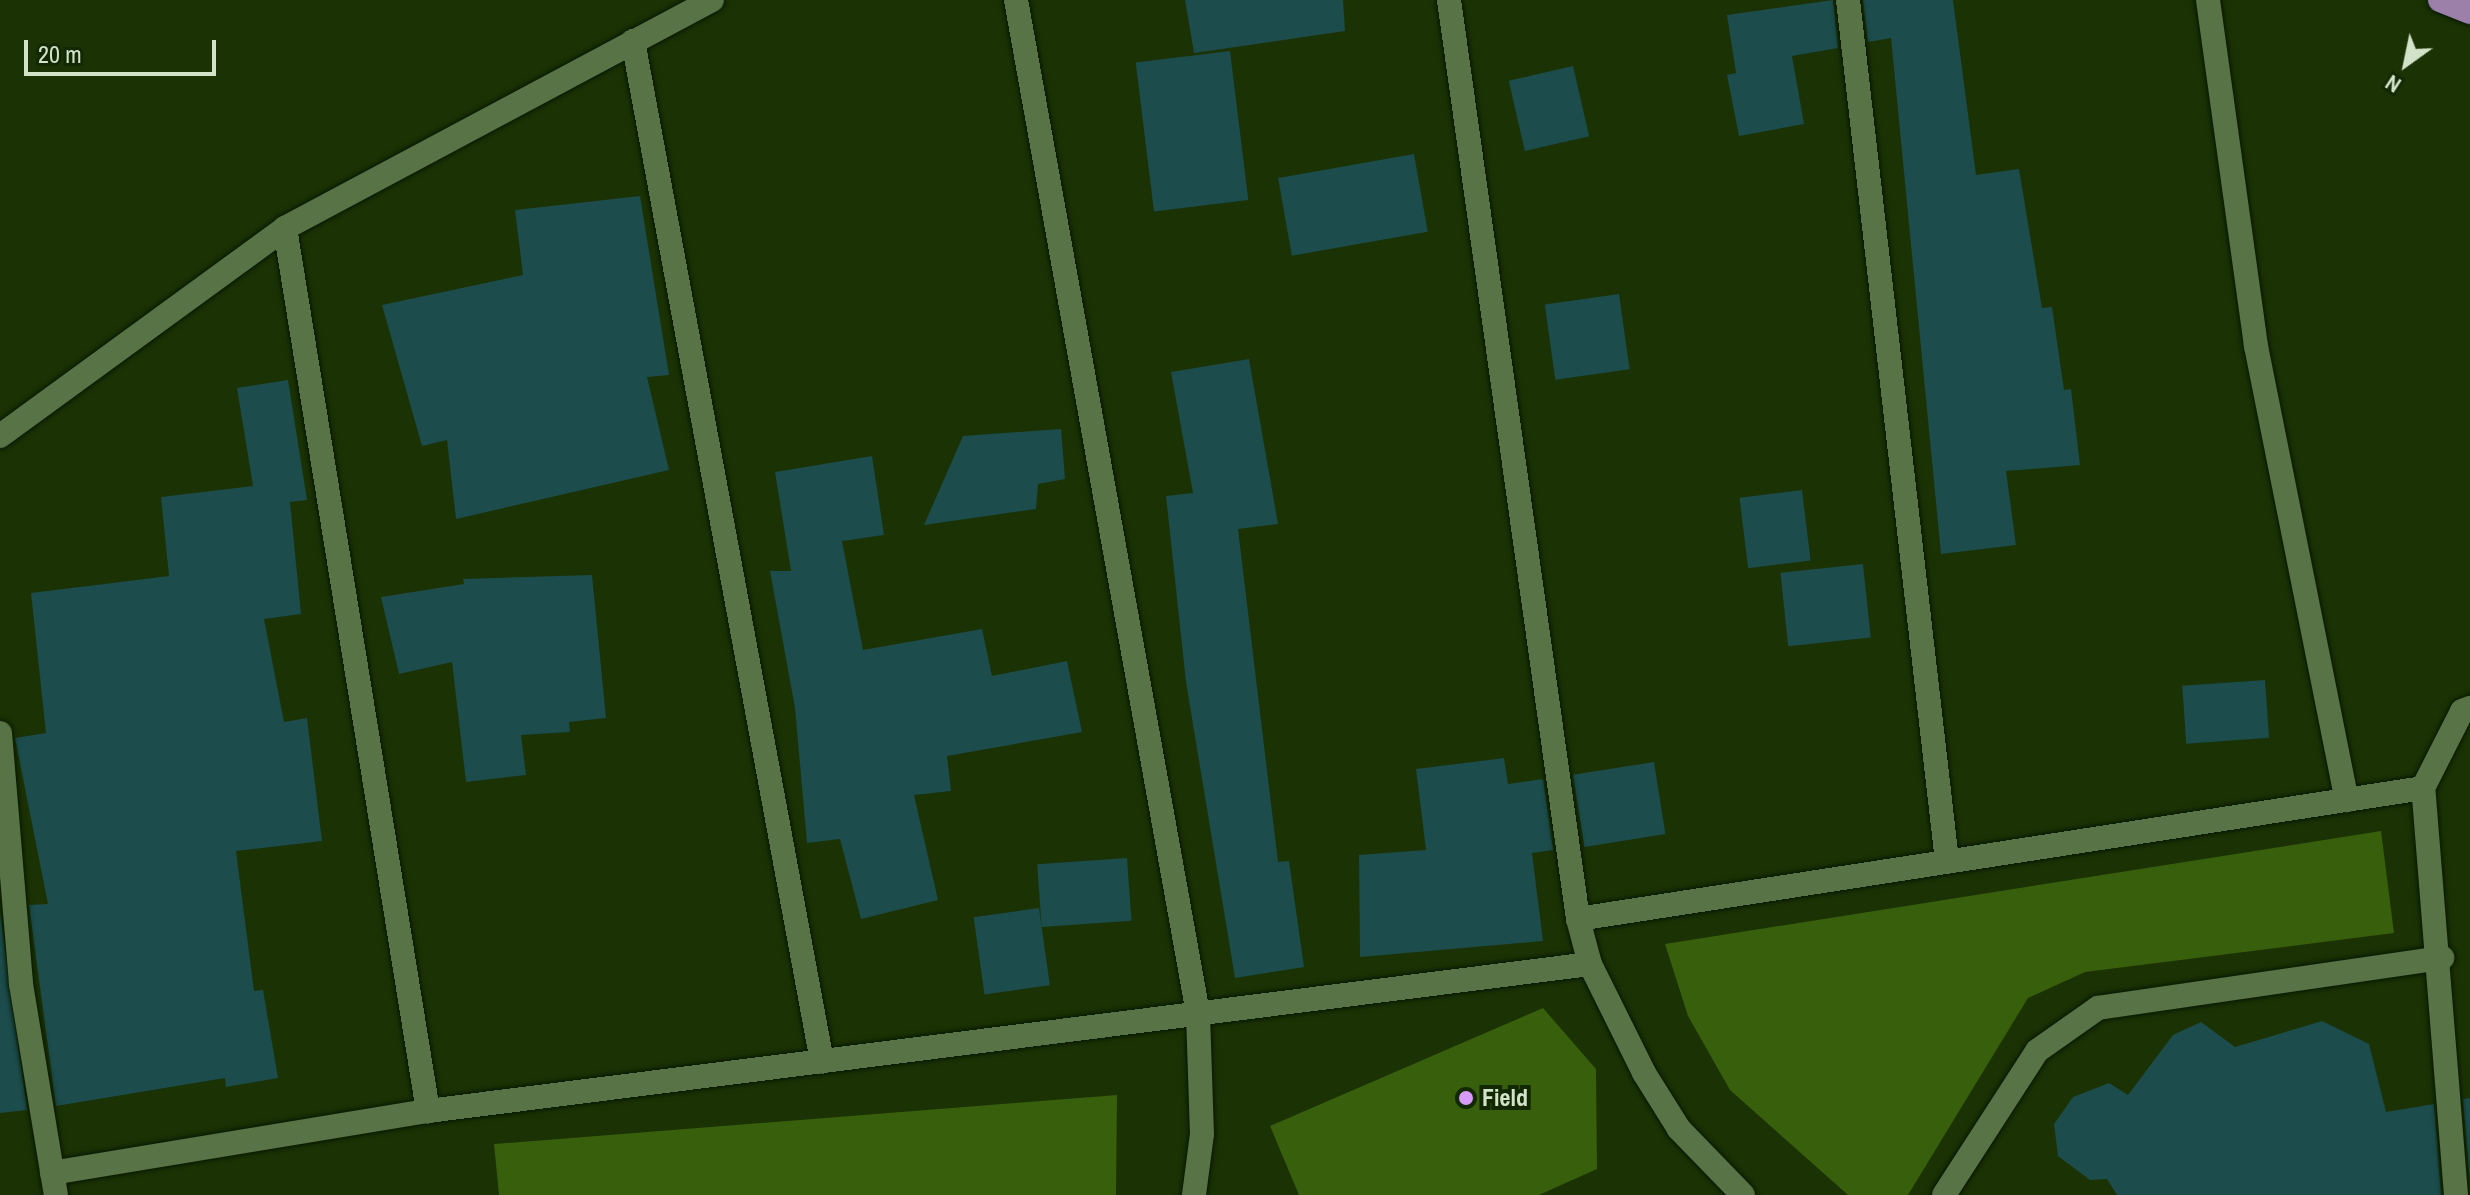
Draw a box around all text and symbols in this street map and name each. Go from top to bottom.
scale bar [28,24,220,74]
north arrow [2366,24,2446,104]
text: 20 m [38,38,82,70]
text: N [2379,68,2407,100]
place label: Field [1482,1084,1528,1112]
marker: Field [1457,1089,1475,1107]

